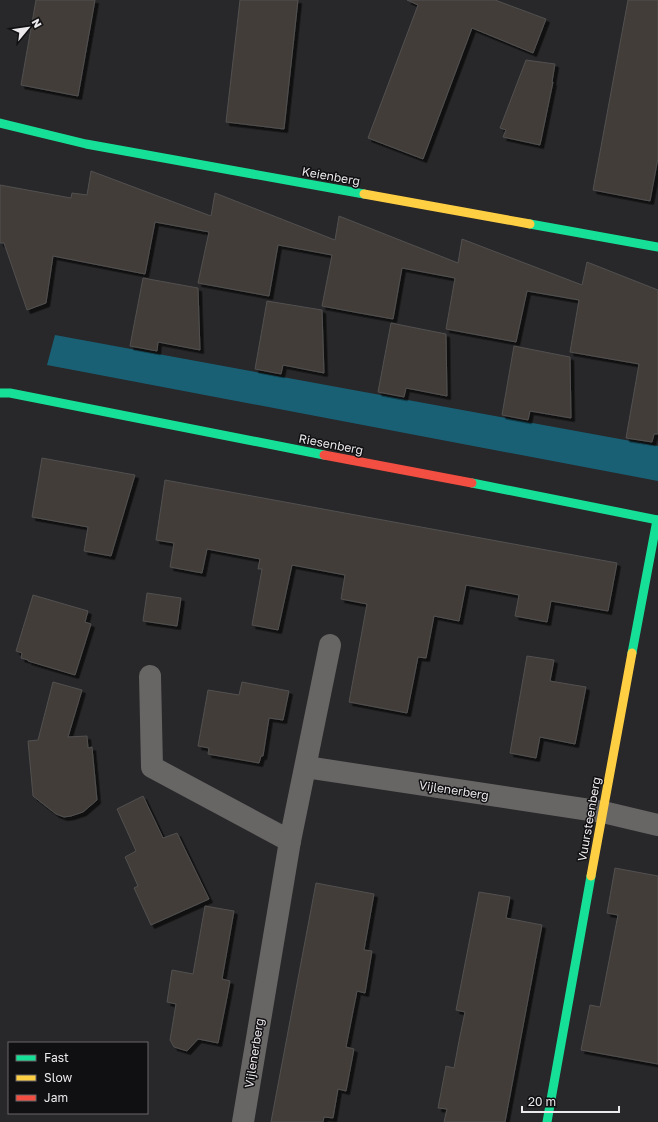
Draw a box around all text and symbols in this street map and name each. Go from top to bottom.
north arrow [8,8,48,48]
text: N [29,16,45,30]
street label: Keienberg [301,164,361,188]
street label: Riesenberg [298,430,364,458]
street label: Vuursteenberg [574,776,604,862]
street label: Vijlenerberg [418,777,490,803]
street label: Vijlenerberg [241,1017,267,1089]
legend [8,1042,148,1114]
text: Fast [44,1050,69,1065]
text: Slow [44,1070,72,1085]
scale bar [522,1088,619,1114]
text: Jam [44,1090,68,1105]
text: 20 m [528,1094,556,1109]

